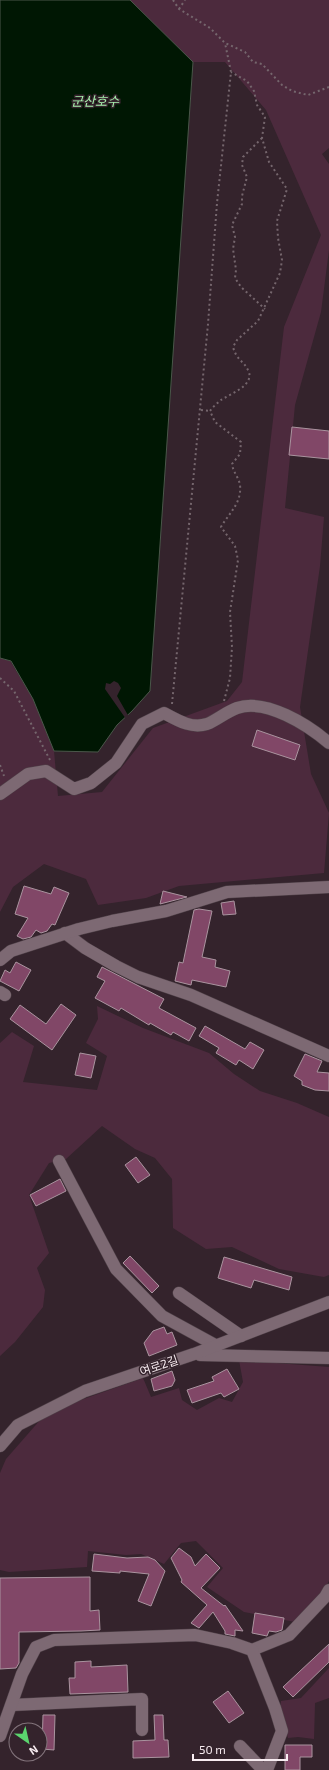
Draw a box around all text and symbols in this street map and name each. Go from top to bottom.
water label: 군산호수 [71,93,120,109]
street label: 여로2길 [138,1352,180,1378]
north arrow [8,1722,48,1762]
scale bar [193,1736,287,1762]
text: 50 m [199,1742,226,1756]
text: N [27,1743,41,1758]

